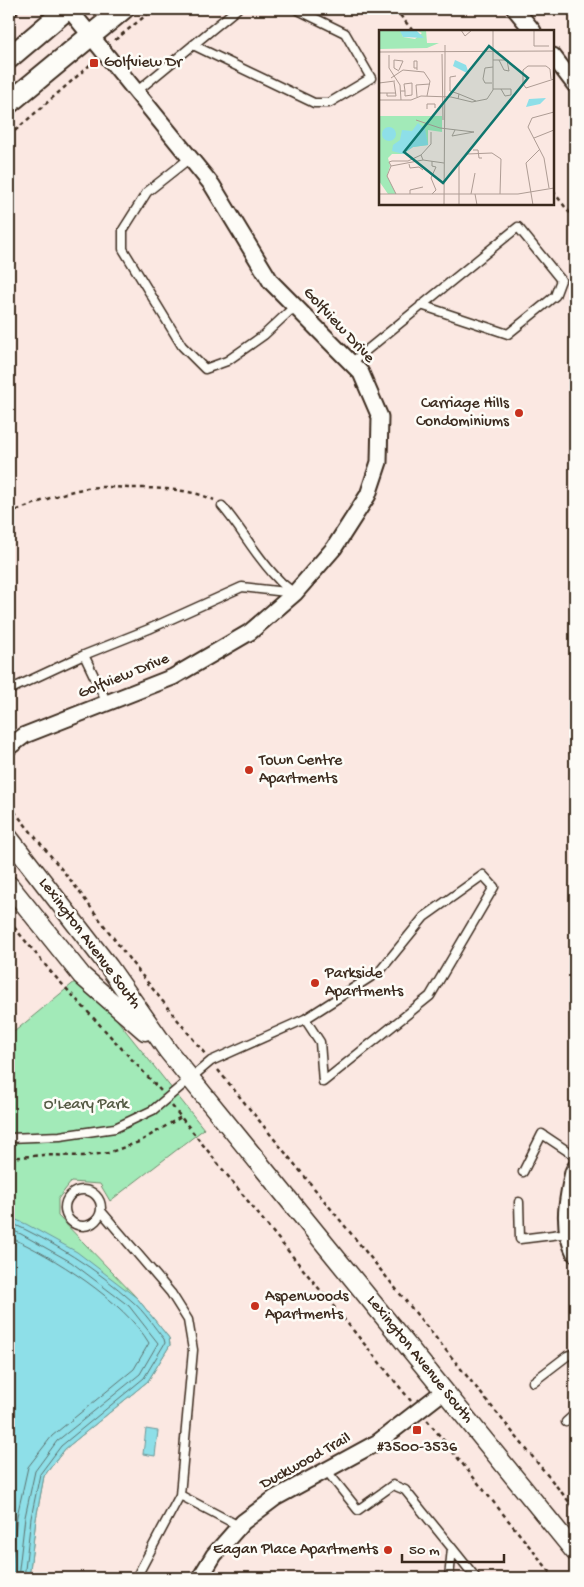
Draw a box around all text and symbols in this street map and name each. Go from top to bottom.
inset map [379,30,554,205]
place label: Golfview Dr [104,54,183,73]
marker: Golfview Dr [88,57,100,69]
street label: Golfview Drive [298,284,378,368]
place label: Carriage Hills Condominiums [416,395,510,432]
marker: Carriage Hills Condominiums [513,407,525,419]
street label: Golfview Drive [76,650,173,704]
place label: Town Centre Apartments [258,752,343,789]
marker: Town Centre Apartments [243,764,255,776]
street label: Lexington Avenue South [34,875,145,1014]
place label: Parkside Apartments [324,965,404,1002]
marker: Parkside Apartments [309,977,321,989]
park label: O'Leary Park [44,1096,130,1115]
place label: Aspenwoods Apartments [265,1288,349,1325]
street label: Lexington Avenue South [362,1292,477,1428]
marker: Aspenwoods Apartments [249,1300,261,1312]
marker: #3500-3536 [411,1424,423,1436]
street label: Duckwood Trail [257,1429,355,1495]
place label: #3500-3536 [377,1439,458,1458]
scale bar [402,1532,504,1564]
place label: Eagan Place Apartments [213,1541,379,1560]
text: 50 m [409,1542,440,1560]
marker: Eagan Place Apartments [382,1544,394,1556]

